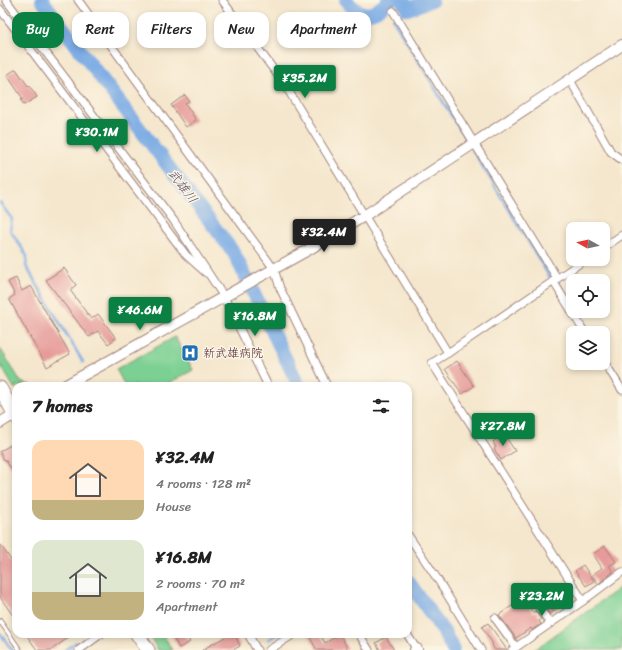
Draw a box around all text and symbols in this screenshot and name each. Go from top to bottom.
chip: Buy [12,12,64,48]
chip: Rent [72,12,129,48]
chip: Filters [137,12,206,48]
chip: New [214,12,269,48]
chip: Apartment [277,12,371,48]
pin: ¥35.2M [272,65,338,99]
text: ¥35.2M [283,66,327,89]
pin: ¥30.1M [64,119,130,153]
text: ¥30.1M [76,120,118,143]
water label: 武雄川 [162,163,204,209]
pin: ¥32.4M [291,219,357,253]
text: ¥32.4M [302,220,346,243]
north arrow [566,222,610,266]
map controls [566,222,610,370]
button: locate [566,274,610,318]
pin: ¥46.6M [107,297,173,331]
text: ¥46.6M [118,298,162,321]
pin: ¥16.8M [222,303,288,337]
text: ¥16.8M [234,304,276,327]
button: layers [566,326,610,370]
place label: 新武雄病院 [203,342,263,364]
hospital icon: 新武雄病院 [180,343,200,363]
text: 7 homes [32,391,92,421]
icon: filters [370,395,392,417]
pin: ¥27.8M [470,413,536,447]
text: ¥27.8M [481,414,525,437]
text: ¥32.4M [156,442,214,472]
icon: home [64,456,112,504]
text: 4 rooms · 128 m² [156,472,251,495]
text: House [156,495,191,518]
text: ¥16.8M [156,542,212,572]
icon: home [64,556,112,604]
text: 2 rooms · 70 m² [156,572,245,595]
pin: ¥23.2M [509,583,575,617]
text: ¥23.2M [520,584,564,607]
text: Apartment [156,595,217,618]

